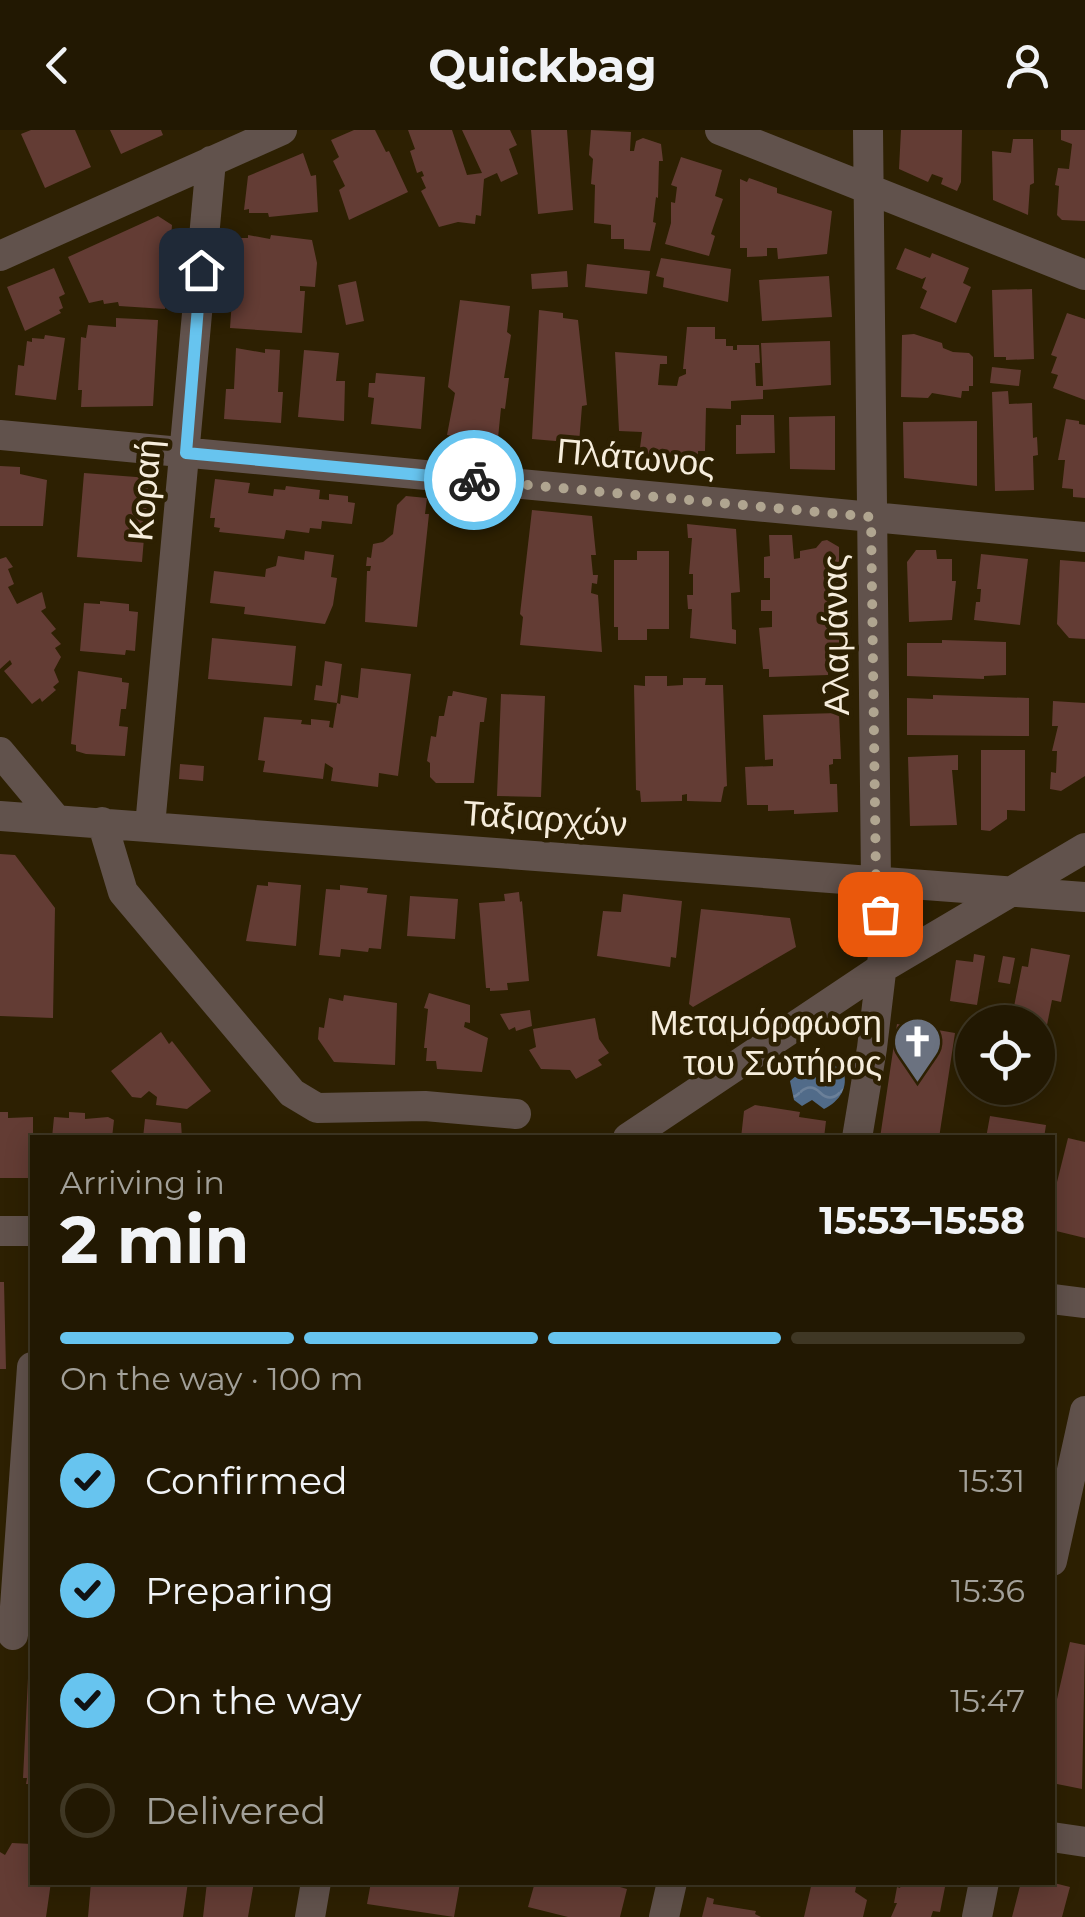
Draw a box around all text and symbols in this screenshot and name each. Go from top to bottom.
icon: back [30,38,85,93]
text: Quickbag [428,38,657,93]
icon: person [1000,38,1055,93]
pin [159,228,244,313]
icon: home [174,243,229,298]
street label: Πλάτωνος [555,429,717,485]
courier [424,430,524,530]
street label: Κοραή [118,437,170,543]
icon: bike [447,453,502,508]
street label: Αλαμάνας [812,554,858,716]
street label: Ταξιαρχών [461,791,629,845]
pin [838,872,923,957]
icon: bag [853,887,908,942]
place label: Μεταμόρφωση του Σωτήρος [649,1001,882,1084]
map controls [955,1005,1055,1105]
button: locate [955,1005,1055,1105]
church icon: Μεταμόρφωση του Σωτήρος [891,1016,943,1084]
text: Arriving in [60,1163,225,1202]
text: 15:53–15:58 [819,1197,1025,1244]
text: 2 min [60,1200,249,1279]
text: On the way · 100 m [60,1359,363,1398]
icon: check [60,1453,115,1508]
text: Confirmed [145,1457,348,1504]
text: 15:31 [959,1461,1025,1500]
icon: check [60,1563,115,1618]
text: Preparing [145,1567,334,1614]
text: 15:36 [951,1571,1025,1610]
icon: check [60,1673,115,1728]
text: On the way [145,1677,362,1724]
text: 15:47 [950,1681,1025,1720]
text: Delivered [145,1787,326,1834]

